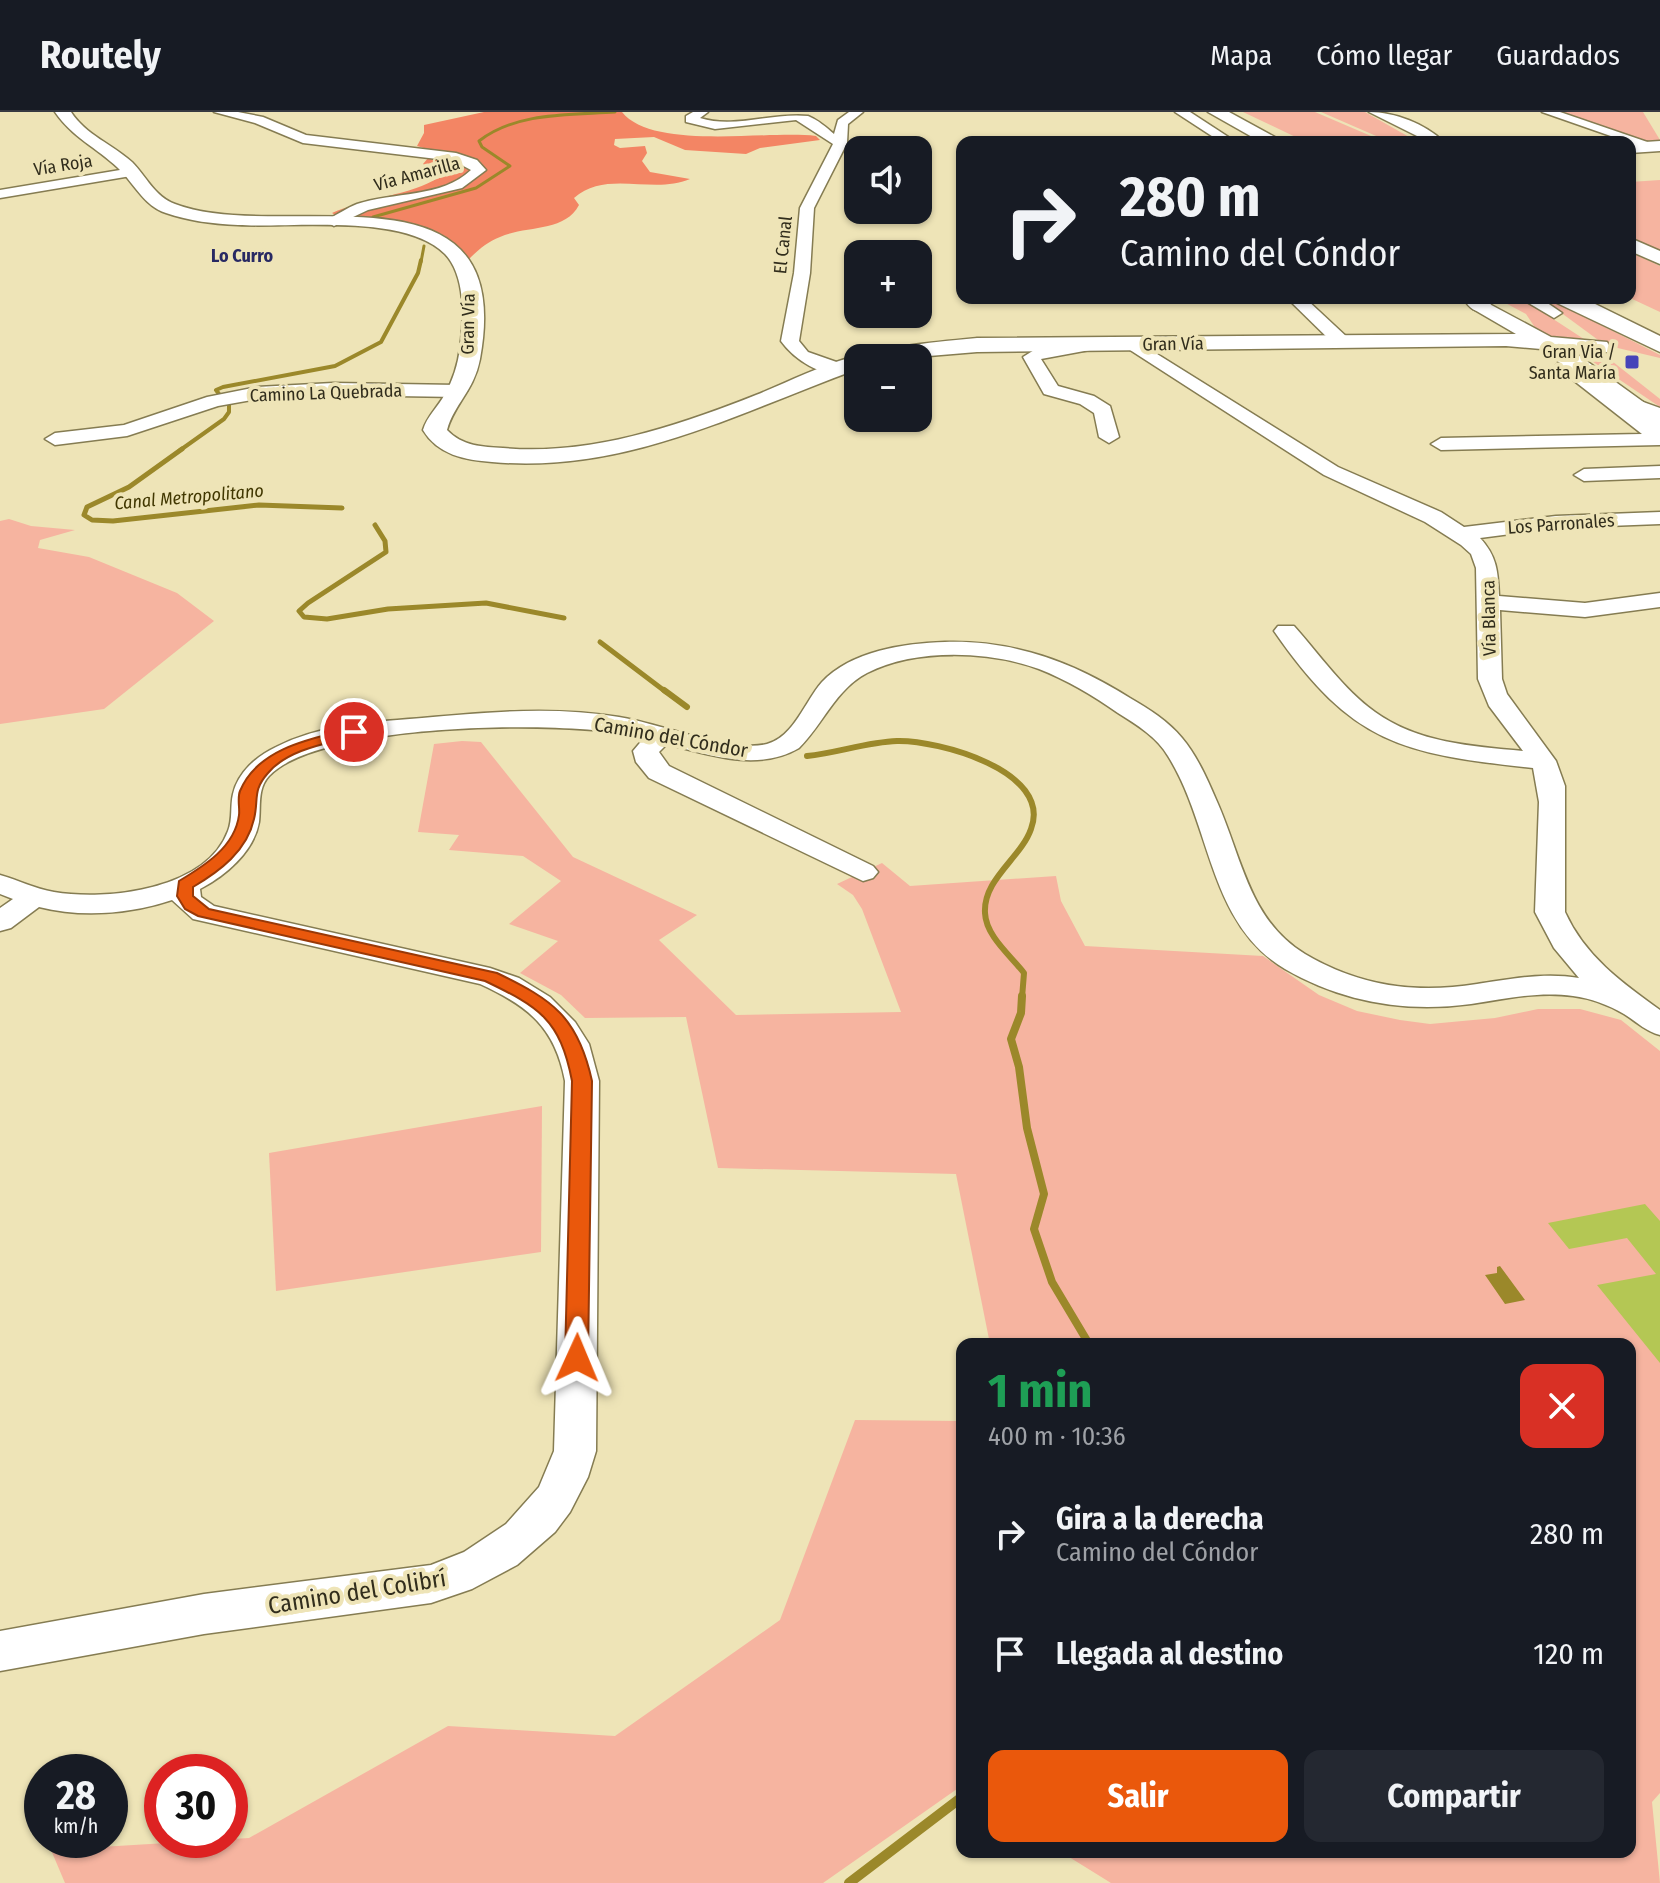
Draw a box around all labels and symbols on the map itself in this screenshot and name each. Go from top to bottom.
street label: Vía Roja [32,149,94,181]
street label: Vía Amarilla [372,152,463,196]
street label: El Canal [769,215,797,275]
district label: Lo Curro [211,245,273,267]
street label: Gran Vía [456,293,480,355]
street label: Gran Vía [1142,332,1204,356]
place label: Gran Via / Santa María [1529,341,1616,384]
marker: Gran Via / Santa María [1623,353,1641,371]
street label: Camino La Quebrada [249,379,403,407]
water label: Canal Metropolitano [113,480,265,514]
street label: Los Parronales [1507,509,1616,539]
street label: Vía Blanca [1477,580,1501,656]
pin [320,698,388,766]
street label: Camino del Cóndor [592,712,750,762]
position arrow [535,1316,619,1400]
street label: Camino del Colibrí [266,1564,448,1620]
speed limit sign: 30 [144,1754,248,1858]

